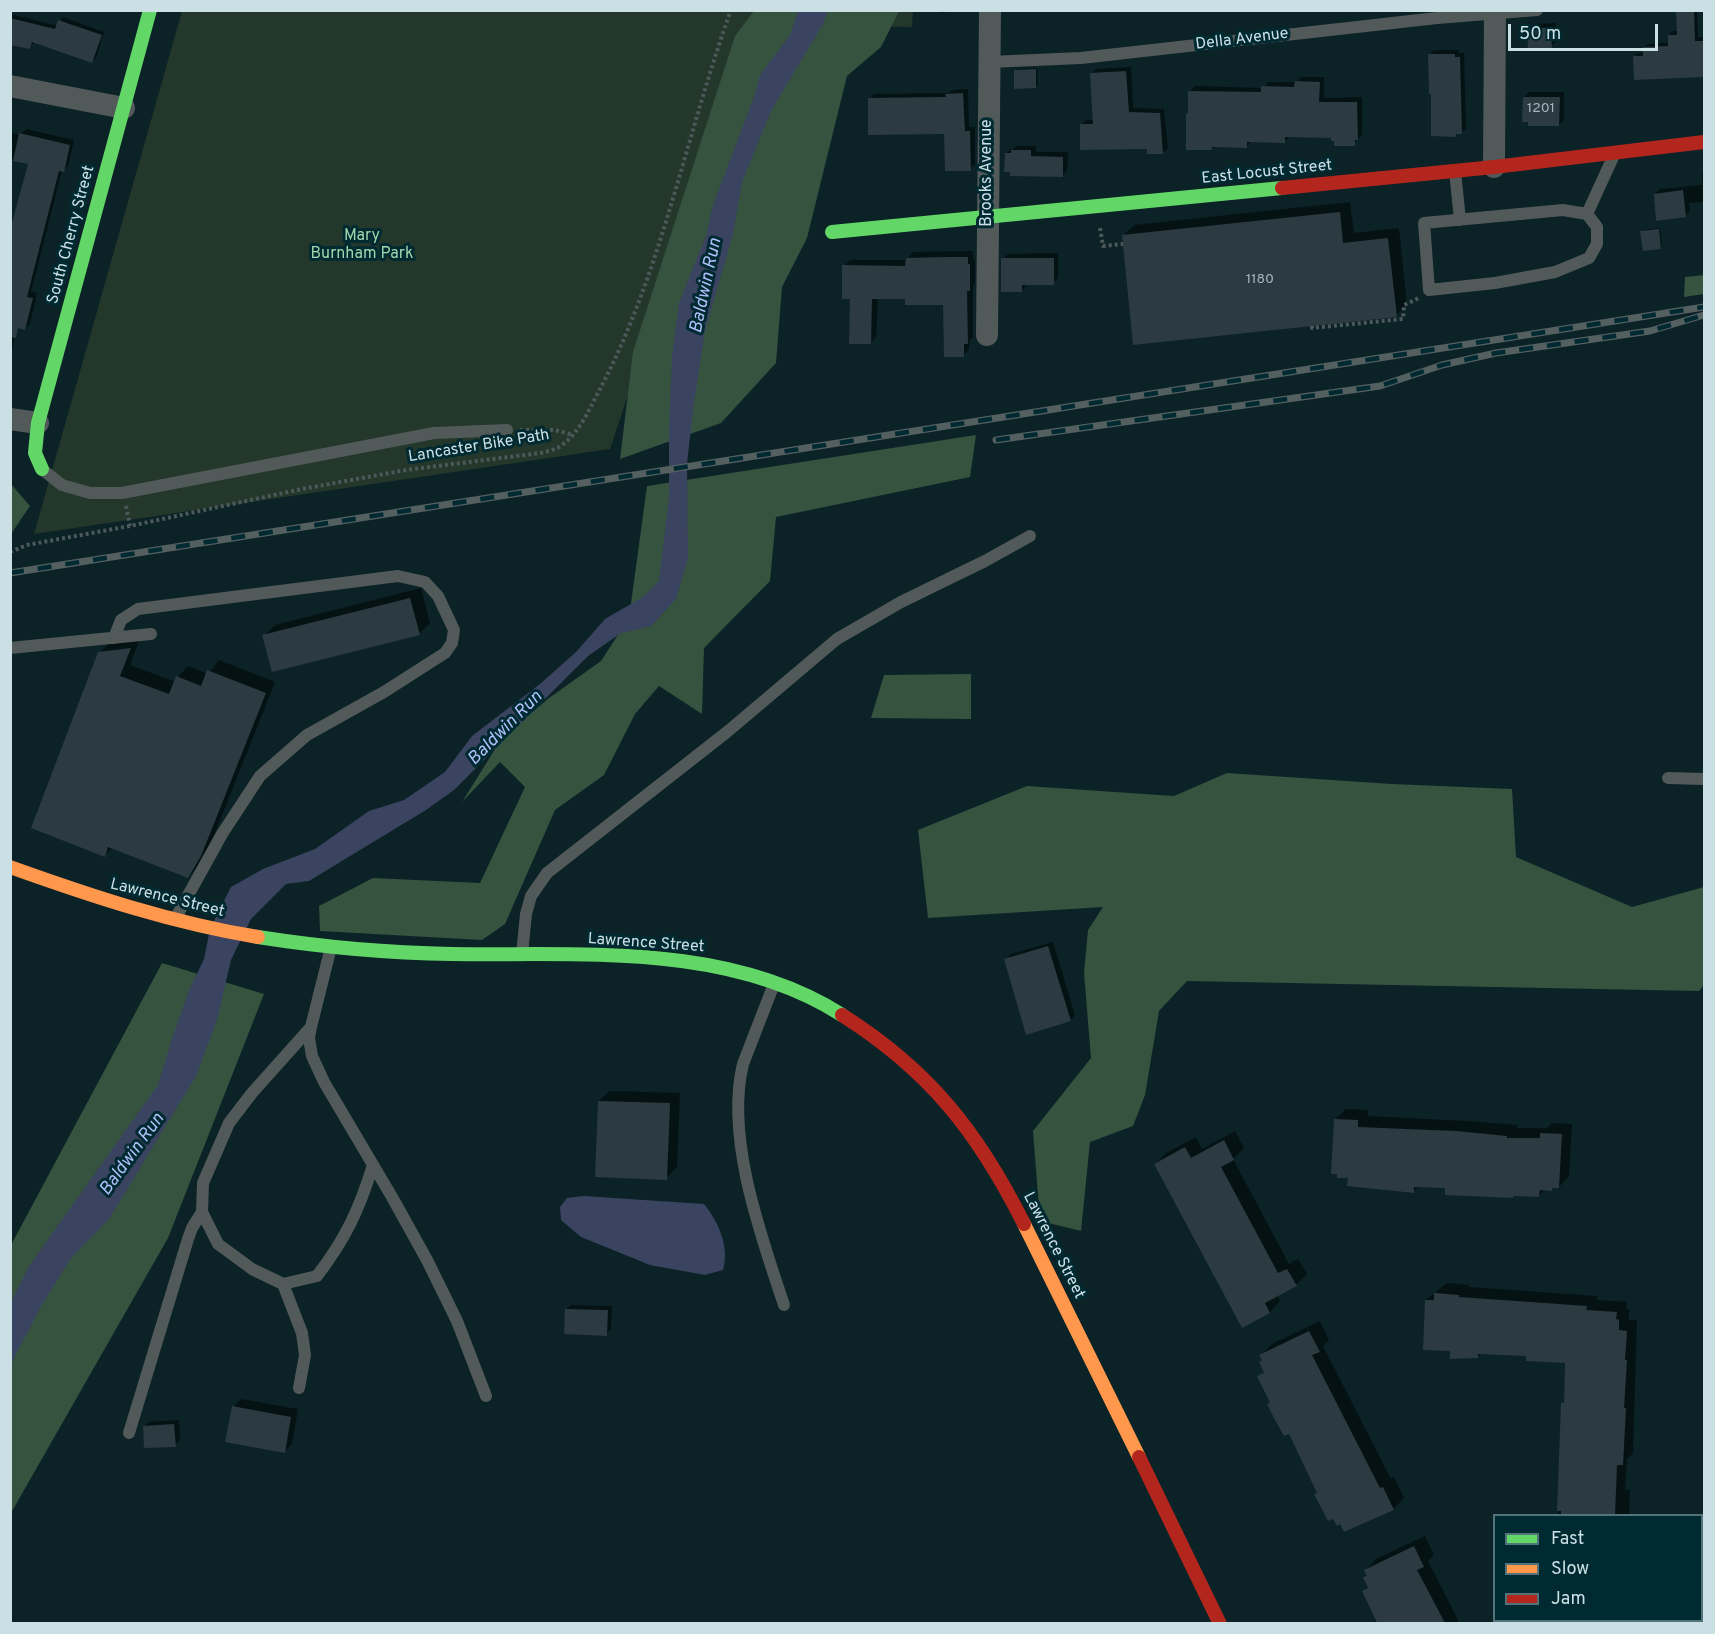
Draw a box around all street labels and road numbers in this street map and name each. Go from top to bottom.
street label: Della Avenue [1194,25,1290,55]
street label: Brooks Avenue [978,119,998,227]
street label: East Locust Street [1201,157,1333,189]
street label: South Cherry Street [44,164,100,306]
street label: Lancaster Bike Path [407,426,551,468]
street label: Lawrence Street [108,876,226,922]
street label: Lawrence Street [587,930,705,958]
street label: Lawrence Street [1018,1190,1088,1302]

